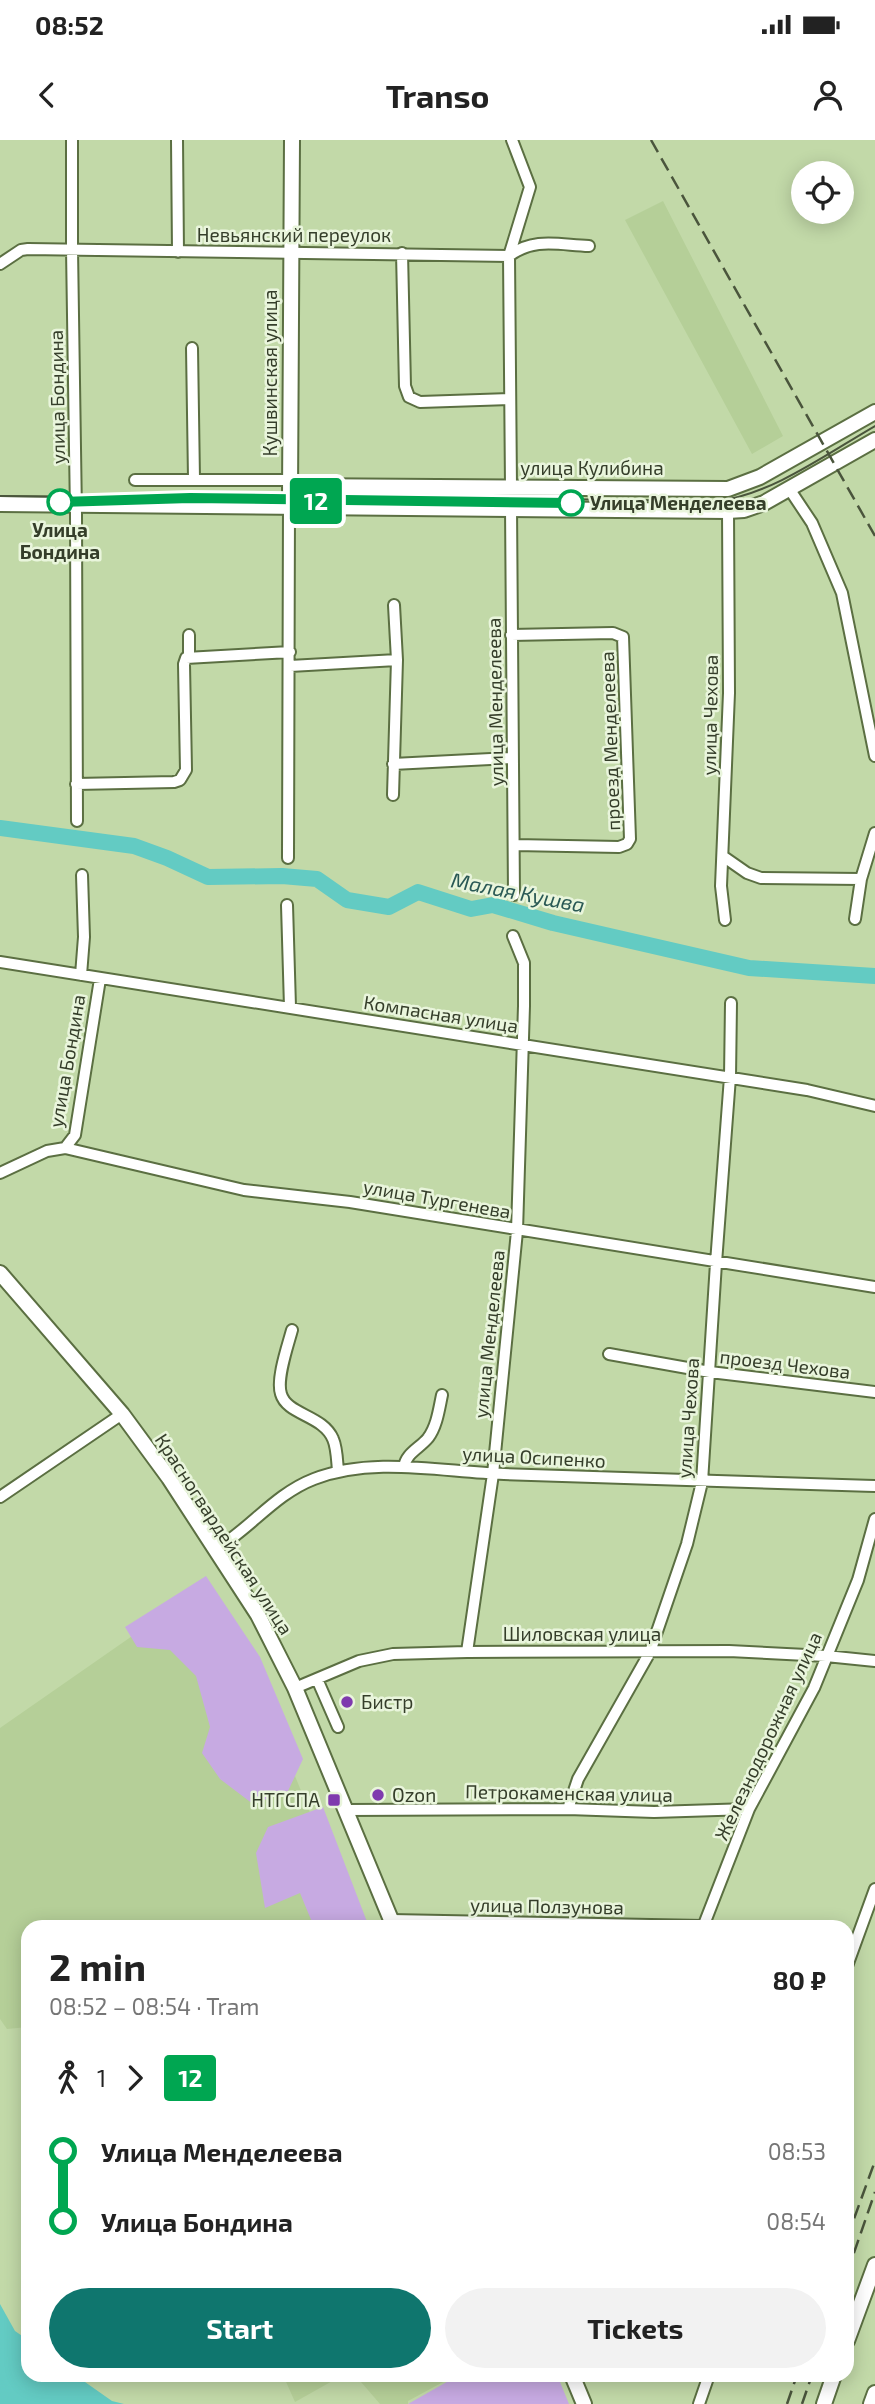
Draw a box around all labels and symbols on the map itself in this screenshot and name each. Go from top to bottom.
street label: Невьянский переулок [197,223,391,247]
street label: Кушвинская улица [258,290,282,456]
street label: улица Бондина [44,330,70,464]
street label: улица Кулибина [520,456,664,480]
line badge: 12 [284,478,348,524]
marker: Улица Бондина [47,489,73,515]
marker: Улица Менделеева [558,490,584,516]
place label: Улица Менделеева [590,491,767,514]
place label: Улица Бондина [20,518,100,563]
street label: улица Менделеева [482,617,508,787]
street label: проезд Менделеева [595,651,624,831]
street label: улица Чехова [697,654,723,776]
water label: Малая Кушва [449,866,587,917]
street label: Компасная улица [362,990,520,1038]
street label: улица Бондина [44,993,90,1129]
street label: улица Тургенева [361,1174,513,1224]
street label: улица Менделеева [468,1249,510,1419]
street label: проезд Чехова [718,1344,852,1383]
street label: улица Чехова [672,1357,704,1479]
street label: Красногвардейская улица [150,1429,298,1639]
street label: улица Осипенко [462,1441,606,1473]
street label: Шиловская улица [503,1622,661,1646]
street label: Железнодорожная улица [709,1628,827,1844]
place label: Бистр [361,1690,413,1713]
marker: Бистр [339,1694,355,1710]
street label: Петрокаменская улица [465,1779,673,1807]
place label: Ozon [392,1783,436,1806]
marker: Ozon [370,1787,386,1803]
place label: НТГСПА [251,1788,320,1811]
marker: НТГСПА [326,1792,342,1808]
street label: улица Ползунова [470,1893,624,1919]

